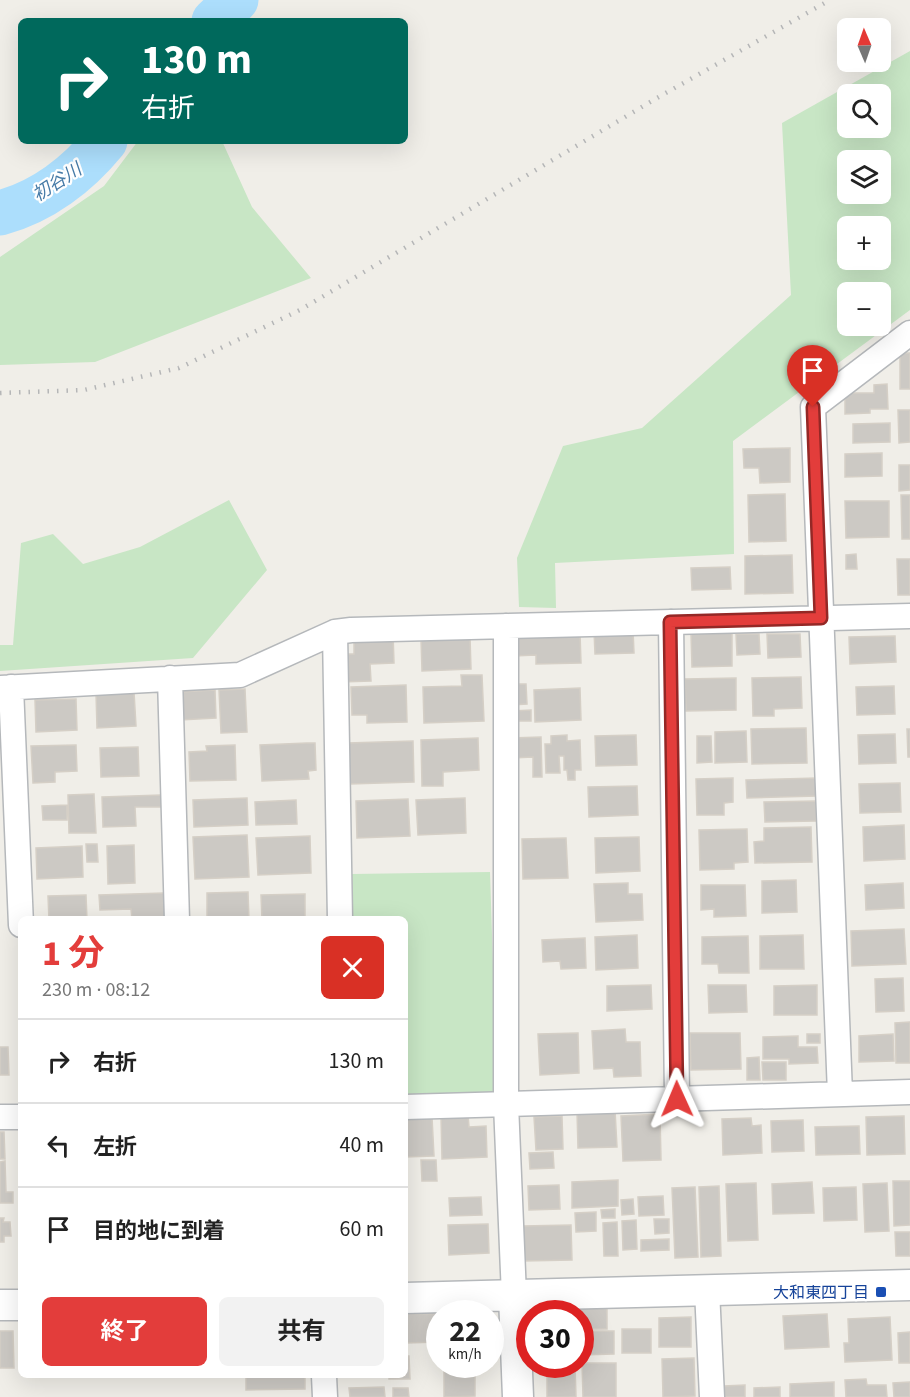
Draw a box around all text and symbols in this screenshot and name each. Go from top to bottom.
north arrow [837,18,891,72]
map controls [837,18,891,336]
text: 130 m [141,30,252,90]
icon: right [42,42,120,120]
button: search [837,84,891,138]
text: 右折 [141,89,195,128]
button: layers [837,150,891,204]
water label: 初谷川 [28,156,88,208]
button: + [837,216,891,270]
button: − [837,282,891,336]
pin [787,345,838,407]
icon: arrive [796,354,829,387]
text: 1 分 [42,928,104,979]
button: close [321,936,384,999]
text: 230 m · 08:12 [42,976,150,1004]
icon: right [42,1045,75,1078]
text: 130 m [329,1045,384,1077]
text: 右折 [93,1047,137,1079]
position arrow [645,1067,709,1131]
icon: left [42,1129,75,1162]
text: 40 m [339,1129,384,1161]
text: 左折 [93,1131,137,1163]
icon: arrive [42,1213,75,1246]
text: 60 m [339,1213,384,1245]
text: 目的地に到着 [93,1215,225,1247]
place label: 大和東四丁目 [773,1282,869,1304]
marker: 大和東四丁目 [874,1285,888,1299]
button: 終了 [42,1297,207,1366]
button: 共有 [219,1297,384,1366]
speed limit sign: 30 [516,1300,594,1378]
text: 22 [449,1310,481,1353]
text: km/h [448,1344,482,1365]

